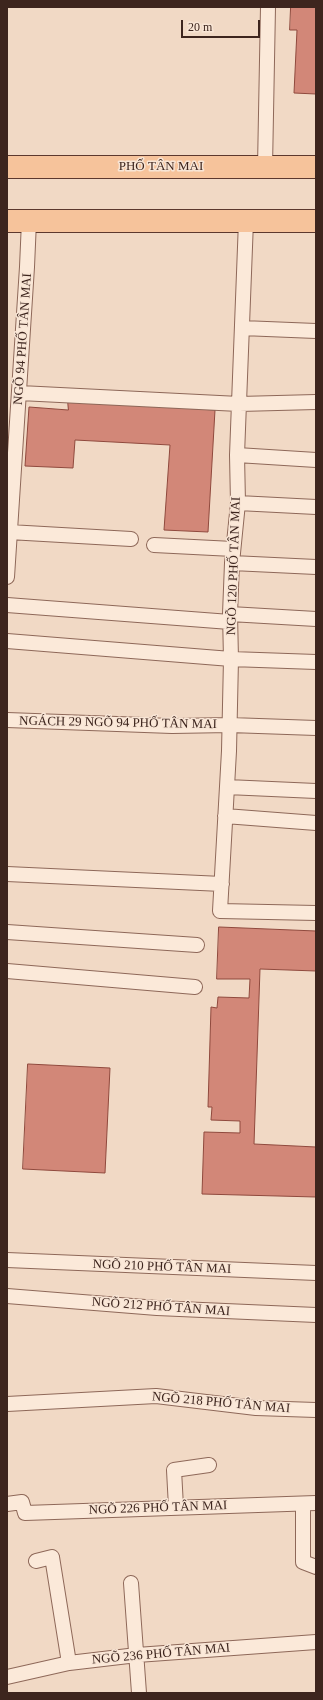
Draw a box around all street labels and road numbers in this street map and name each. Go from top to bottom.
street label: PHỐ TÂN MAI [119,159,203,175]
street label: NGÕ 94 PHỐ TÂN MAI [11,273,35,405]
street label: NGÕ 120 PHỐ TÂN MAI [224,496,244,636]
street label: NGÁCH 29 NGÕ 94 PHỐ TÂN MAI [19,713,217,733]
street label: NGÕ 210 PHỐ TÂN MAI [92,1257,232,1277]
street label: NGÕ 212 PHỐ TÂN MAI [91,1294,231,1320]
street label: NGÕ 218 PHỐ TÂN MAI [151,1389,291,1417]
street label: NGÕ 226 PHỐ TÂN MAI [88,1498,228,1518]
street label: NGÕ 236 PHỐ TÂN MAI [91,1640,231,1668]

